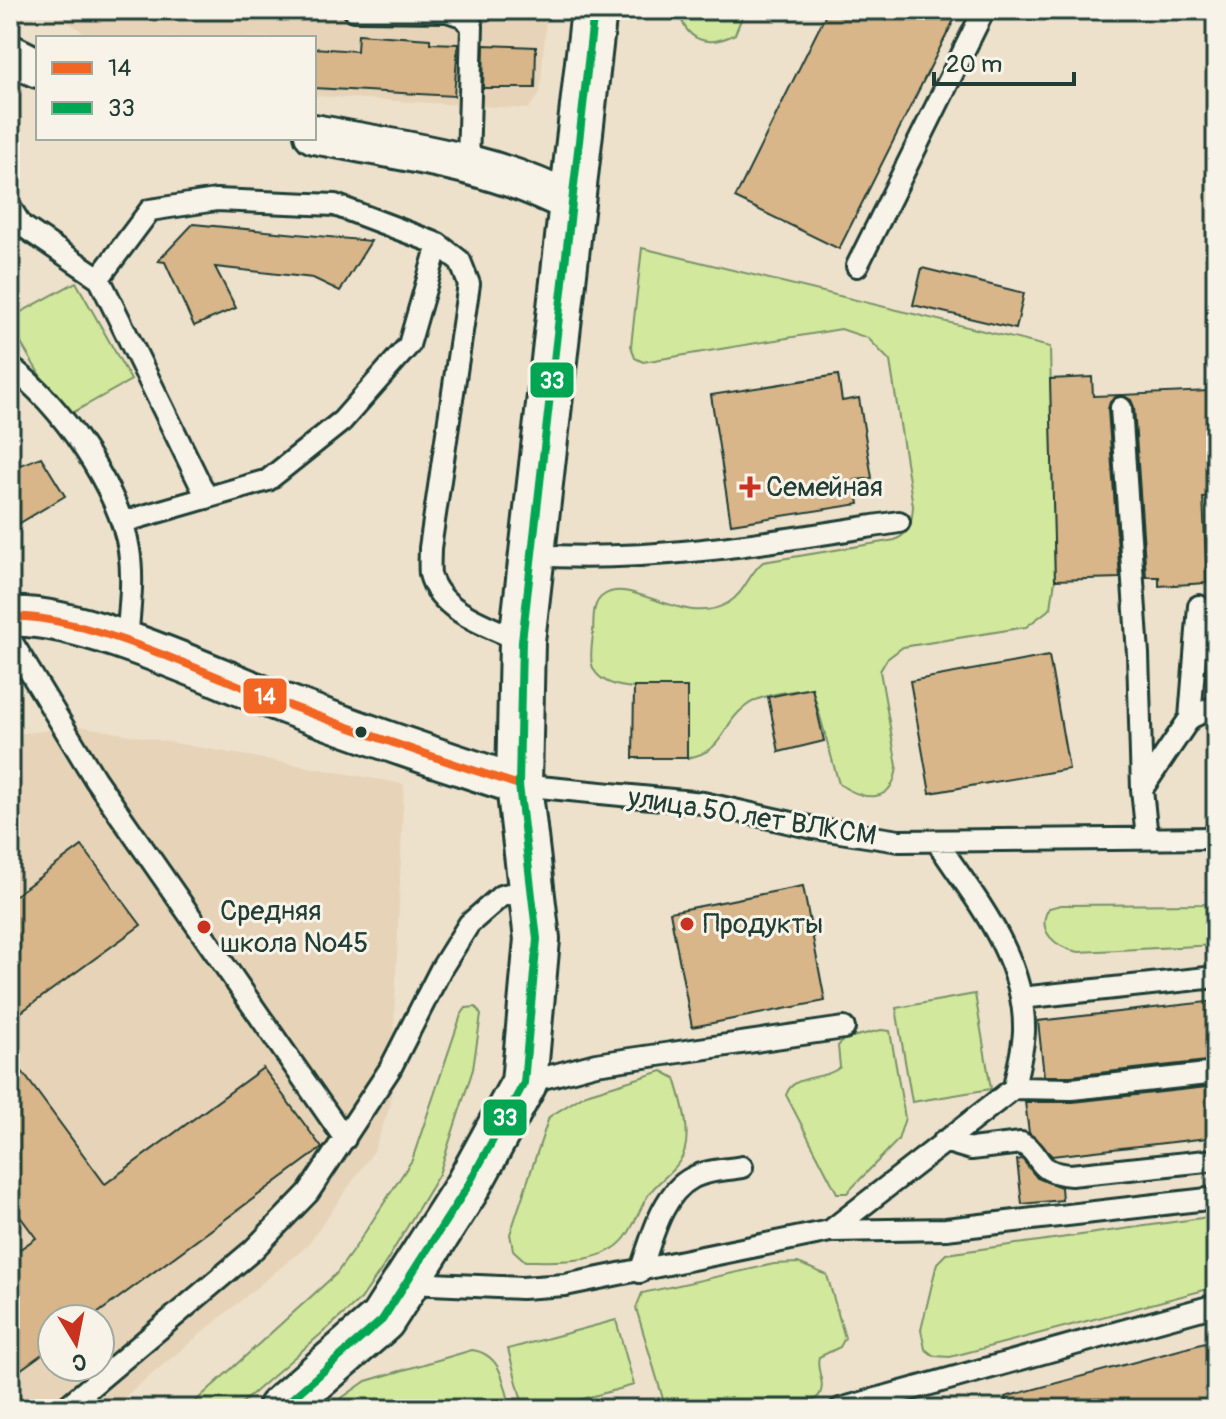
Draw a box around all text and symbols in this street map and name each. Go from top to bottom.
legend [36,36,316,140]
scale bar [934,36,1074,86]
text: 20 m [946,50,1002,79]
text: 14 [108,54,131,83]
text: 33 [108,94,135,123]
line badge: 33 [529,361,575,399]
text: 33 [540,367,564,395]
place label: Семейная [766,470,883,505]
marker: Семейная [741,478,759,496]
line badge: 14 [242,677,288,715]
text: 14 [254,683,276,711]
unlabelled marker [353,724,369,740]
street label: улица 50 лет ВЛКСМ [624,780,879,854]
place label: Средняя школа №45 [220,894,369,961]
place label: Продукты [703,907,823,942]
marker: Продукты [678,915,696,933]
marker: Средняя школа №45 [195,918,213,936]
line badge: 33 [482,1098,528,1137]
text: 33 [493,1104,517,1132]
north arrow [36,1303,116,1383]
text: С [70,1347,88,1377]

